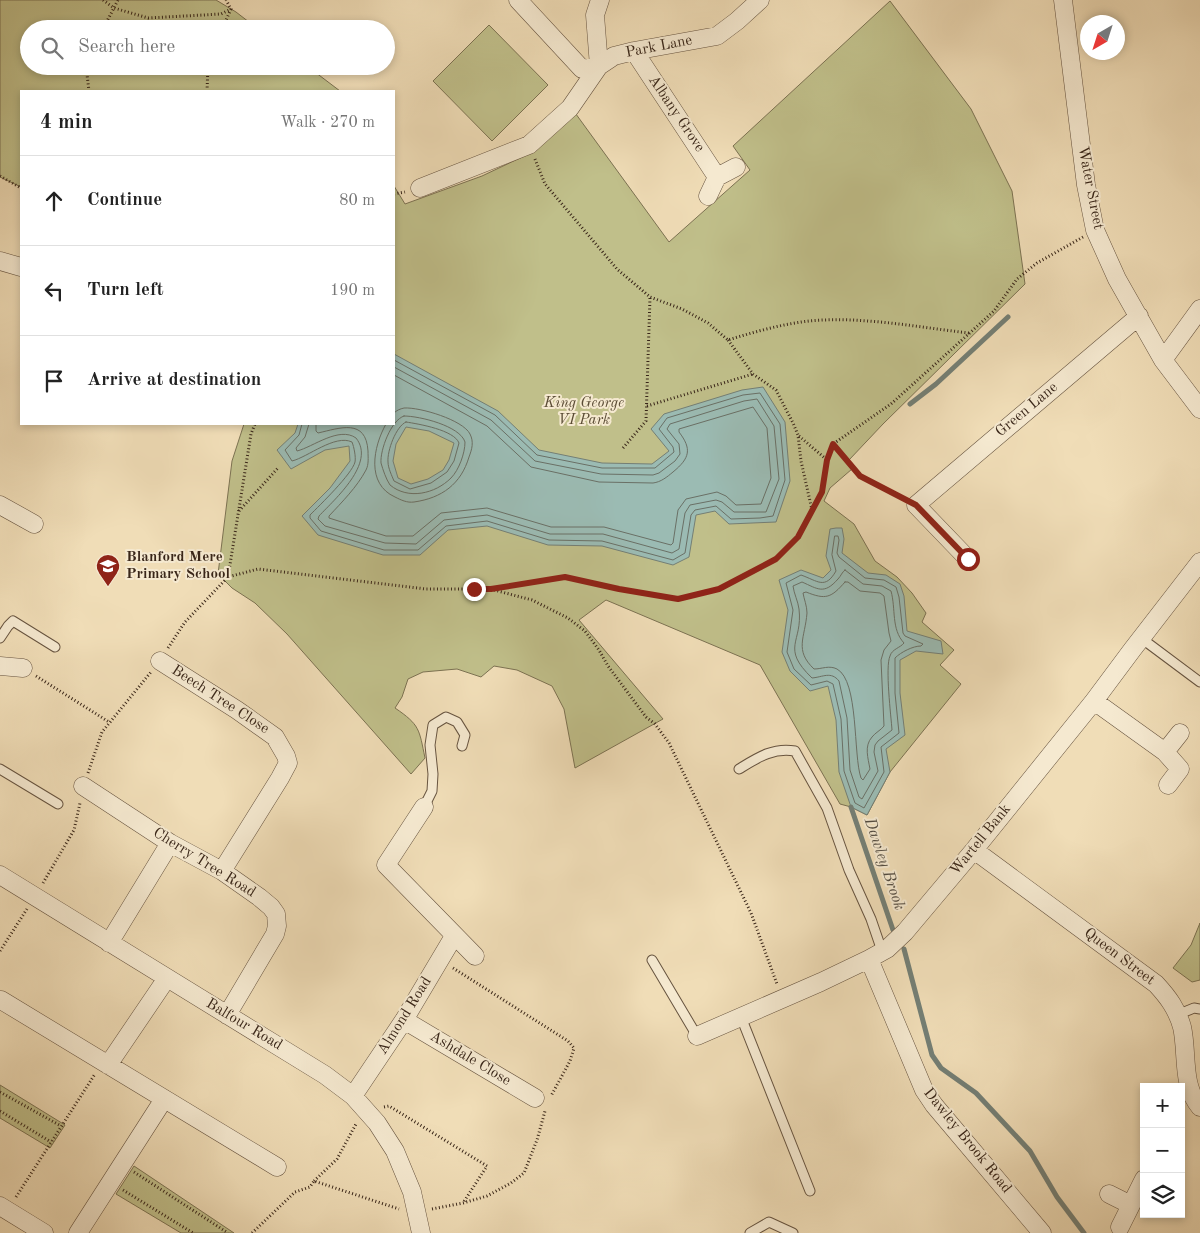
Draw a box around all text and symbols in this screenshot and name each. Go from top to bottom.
north arrow [1080,15,1125,60]
search box [20,20,395,75]
street label: Park Lane [624,33,694,61]
icon: search [38,34,66,62]
text: Search here [78,38,175,57]
street label: Albany Grove [645,73,707,155]
text: 4 min [40,112,93,133]
text: Walk · 270 m [280,115,375,131]
street label: Water Street [1075,145,1105,231]
icon: ahead [40,187,68,215]
text: Continue [87,191,162,210]
text: 80 m [339,193,375,209]
icon: left [40,277,68,305]
text: Turn left [87,281,164,300]
text: 190 m [330,283,375,299]
icon: arrive [40,367,68,395]
text: Arrive at destination [87,371,261,390]
street label: Green Lane [993,380,1061,440]
park label: King George VI Park [543,396,624,428]
route start [957,548,980,571]
place label: Blanford Mere Primary School [126,550,231,582]
school or university icon: Blanford Mere Primary School [95,553,121,587]
route end [463,578,486,601]
street label: Beech Tree Close [169,663,271,737]
street label: Wartell Bank [948,802,1014,878]
water label: Dawley Brook [860,815,907,912]
street label: Cherry Tree Road [150,825,258,901]
street label: Queen Street [1081,926,1157,988]
street label: Almond Road [375,974,435,1057]
street label: Balfour Road [203,996,285,1054]
street label: Ashdale Close [427,1029,513,1089]
map controls [1140,1083,1185,1218]
button: + [1140,1083,1185,1128]
street label: Dawley Brook Road [920,1086,1014,1196]
button: − [1140,1128,1185,1173]
button: layers [1140,1173,1185,1218]

